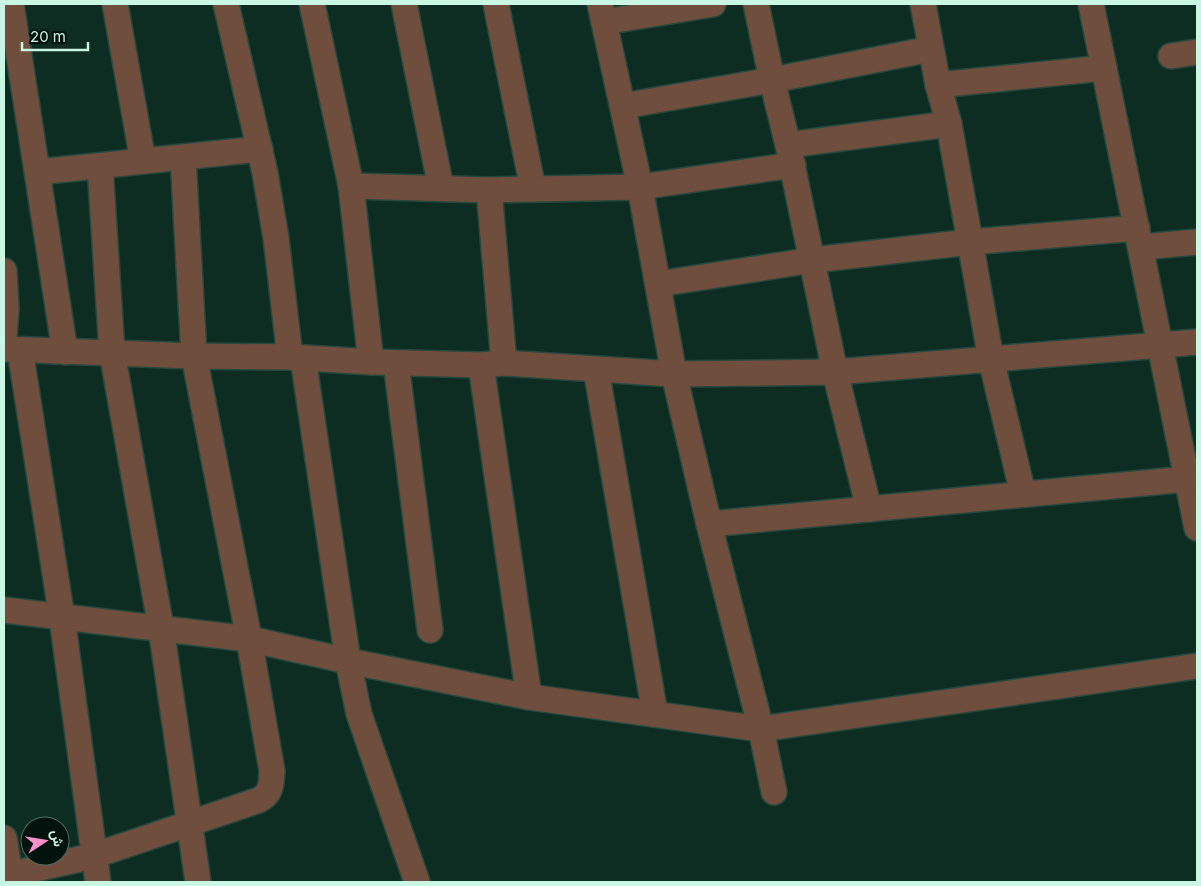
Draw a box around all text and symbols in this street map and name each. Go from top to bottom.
scale bar [22,20,89,52]
text: 20 m [30,27,66,46]
north arrow [20,816,70,866]
text: ش [47,828,68,849]

